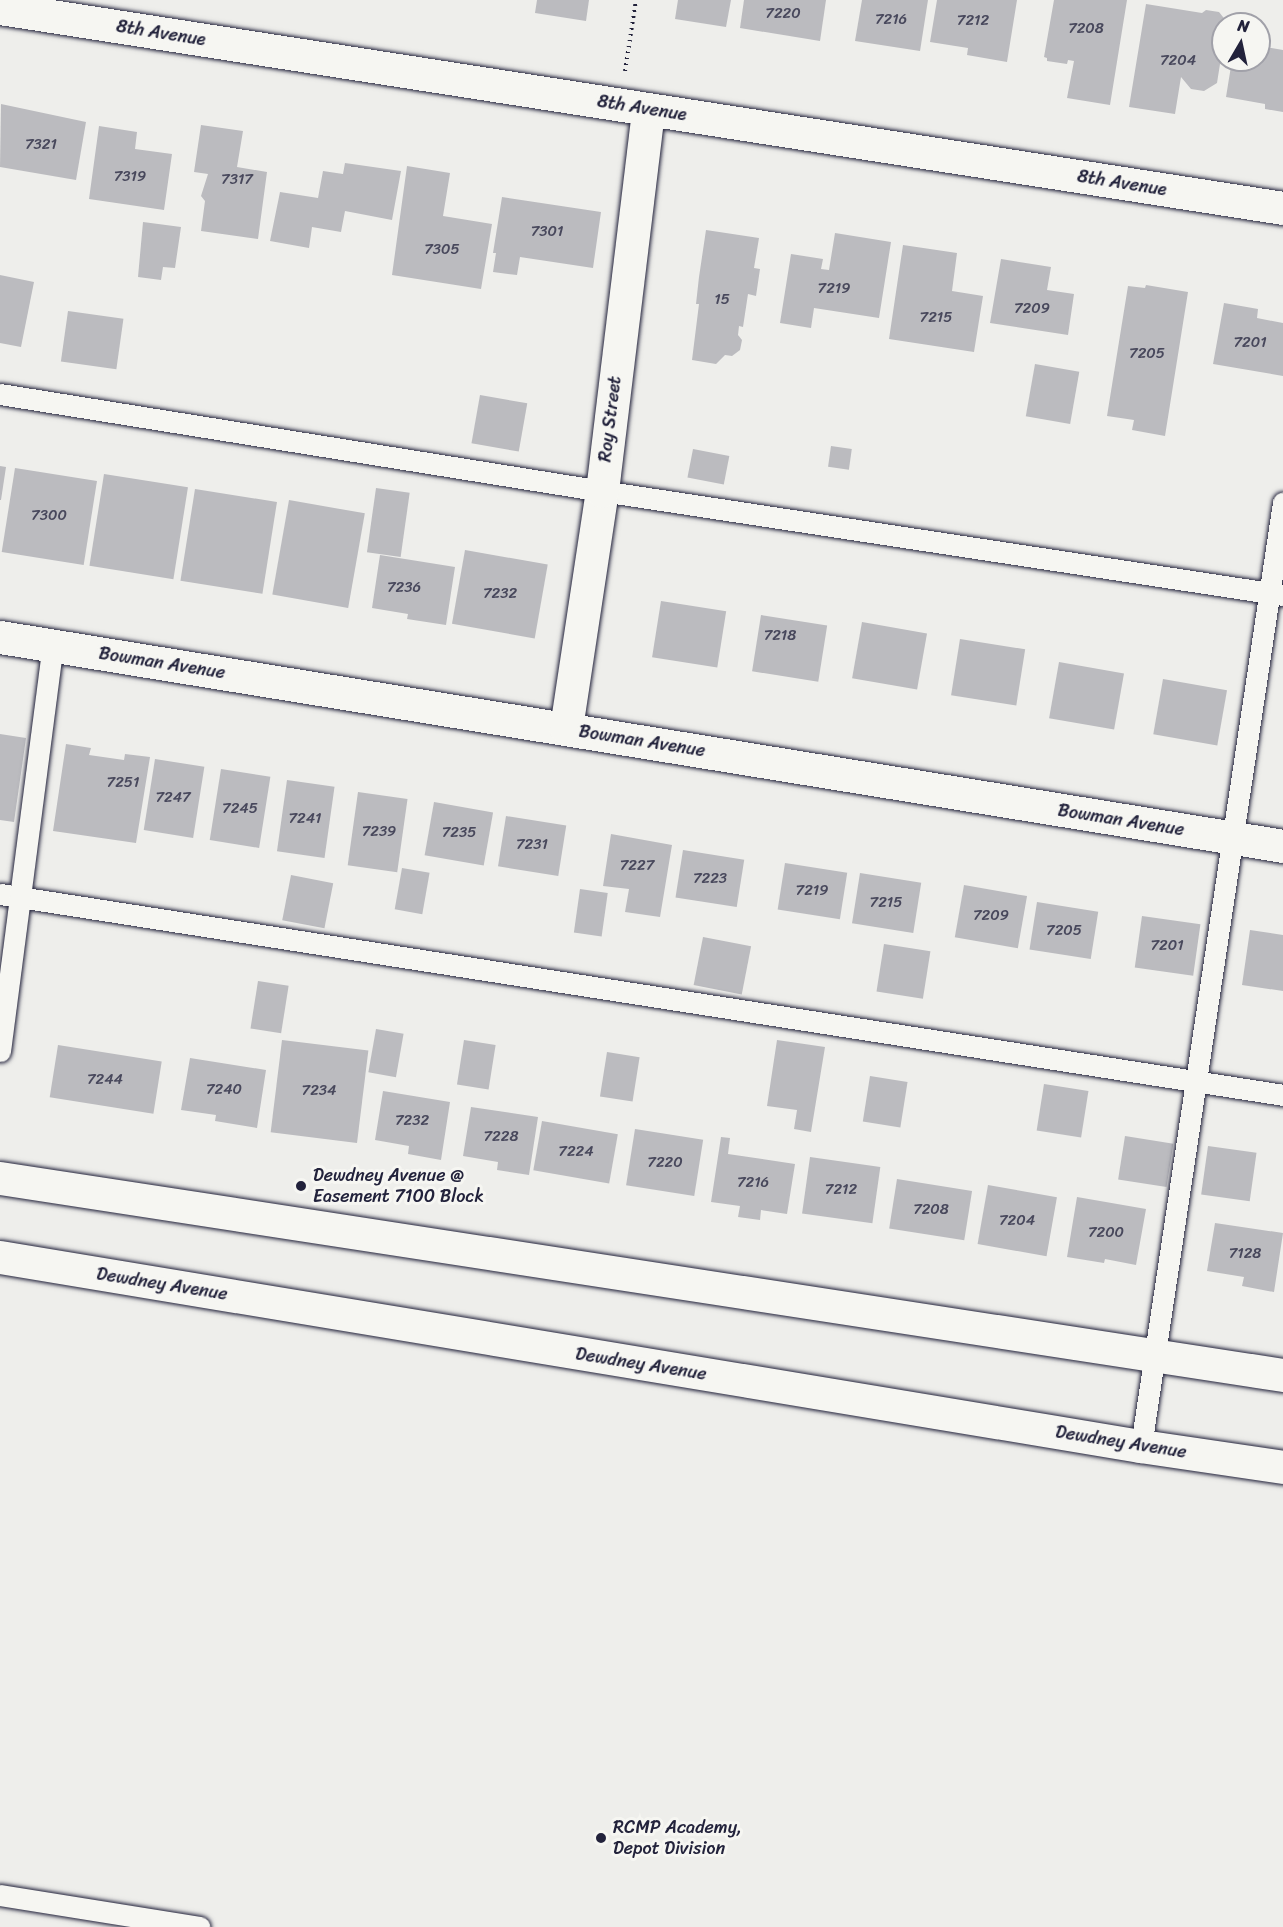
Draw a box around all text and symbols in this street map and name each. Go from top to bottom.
house number: 7220 [765,5,801,23]
house number: 7216 [875,11,907,29]
text: N [1236,11,1251,41]
house number: 7212 [957,12,989,30]
north arrow [1211,12,1271,72]
street label: 8th Avenue [115,15,207,51]
house number: 7208 [1068,20,1104,38]
house number: 7204 [1160,52,1196,70]
street label: 8th Avenue [596,90,688,126]
house number: 7321 [25,136,57,154]
street label: 8th Avenue [1076,165,1168,201]
house number: 7319 [114,168,146,186]
house number: 7317 [221,171,253,189]
house number: 7301 [531,223,563,241]
house number: 7305 [424,241,460,259]
house number: 7219 [818,280,850,298]
house number: 15 [714,291,730,309]
house number: 7209 [1014,300,1050,318]
house number: 7215 [920,309,952,327]
house number: 7201 [1233,334,1267,352]
house number: 7205 [1129,345,1165,363]
street label: Roy Street [594,375,626,463]
house number: 7300 [31,507,67,525]
house number: 7236 [387,579,421,597]
house number: 7232 [483,585,517,603]
house number: 7218 [764,627,796,645]
street label: Bowman Avenue [97,642,227,684]
street label: Bowman Avenue [577,720,707,762]
house number: 7251 [107,774,139,792]
house number: 7247 [155,789,191,807]
street label: Bowman Avenue [1056,799,1186,841]
house number: 7245 [222,800,258,818]
house number: 7241 [288,810,322,828]
house number: 7239 [362,823,396,841]
house number: 7235 [442,824,476,842]
house number: 7231 [516,836,548,854]
house number: 7227 [620,857,654,875]
house number: 7223 [693,870,727,888]
house number: 7219 [796,882,828,900]
house number: 7215 [870,894,902,912]
house number: 7209 [973,907,1009,925]
house number: 7205 [1046,922,1082,940]
house number: 7201 [1150,937,1184,955]
house number: 7244 [87,1071,123,1089]
house number: 7240 [206,1081,242,1099]
house number: 7234 [302,1082,336,1100]
house number: 7232 [395,1112,429,1130]
house number: 7228 [484,1128,518,1146]
house number: 7224 [558,1143,594,1161]
house number: 7220 [647,1154,683,1172]
place label: Dewdney Avenue @ Easement 7100 Block [313,1165,484,1208]
house number: 7216 [737,1174,769,1192]
marker: Dewdney Avenue @ Easement 7100 Block [294,1179,308,1193]
house number: 7212 [825,1181,857,1199]
house number: 7208 [913,1201,949,1219]
house number: 7204 [999,1212,1035,1230]
house number: 7200 [1088,1224,1124,1242]
house number: 7128 [1229,1245,1261,1263]
street label: Dewdney Avenue [95,1263,229,1305]
street label: Dewdney Avenue [574,1343,708,1385]
street label: Dewdney Avenue [1054,1421,1188,1463]
place label: RCMP Academy, Depot Division [613,1817,742,1860]
marker: RCMP Academy, Depot Division [594,1831,608,1845]

